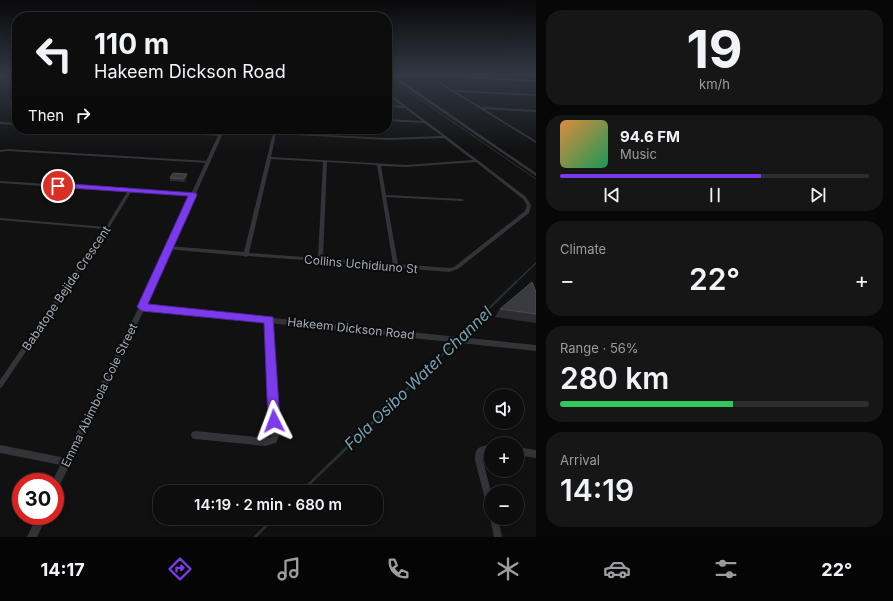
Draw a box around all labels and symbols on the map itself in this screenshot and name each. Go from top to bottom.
pin [41,169,75,203]
street label: Babatope Bejide Crescent [19,223,113,353]
street label: Collins Uchidiuno St [304,252,418,276]
water label: Fola Osibo Water Channel [340,302,496,454]
street label: Hakeem Dickson Road [287,314,415,342]
street label: Emma Abimbola Cole Street [58,321,140,469]
position arrow [253,400,295,442]
speed limit sign: 30 [12,473,64,525]

